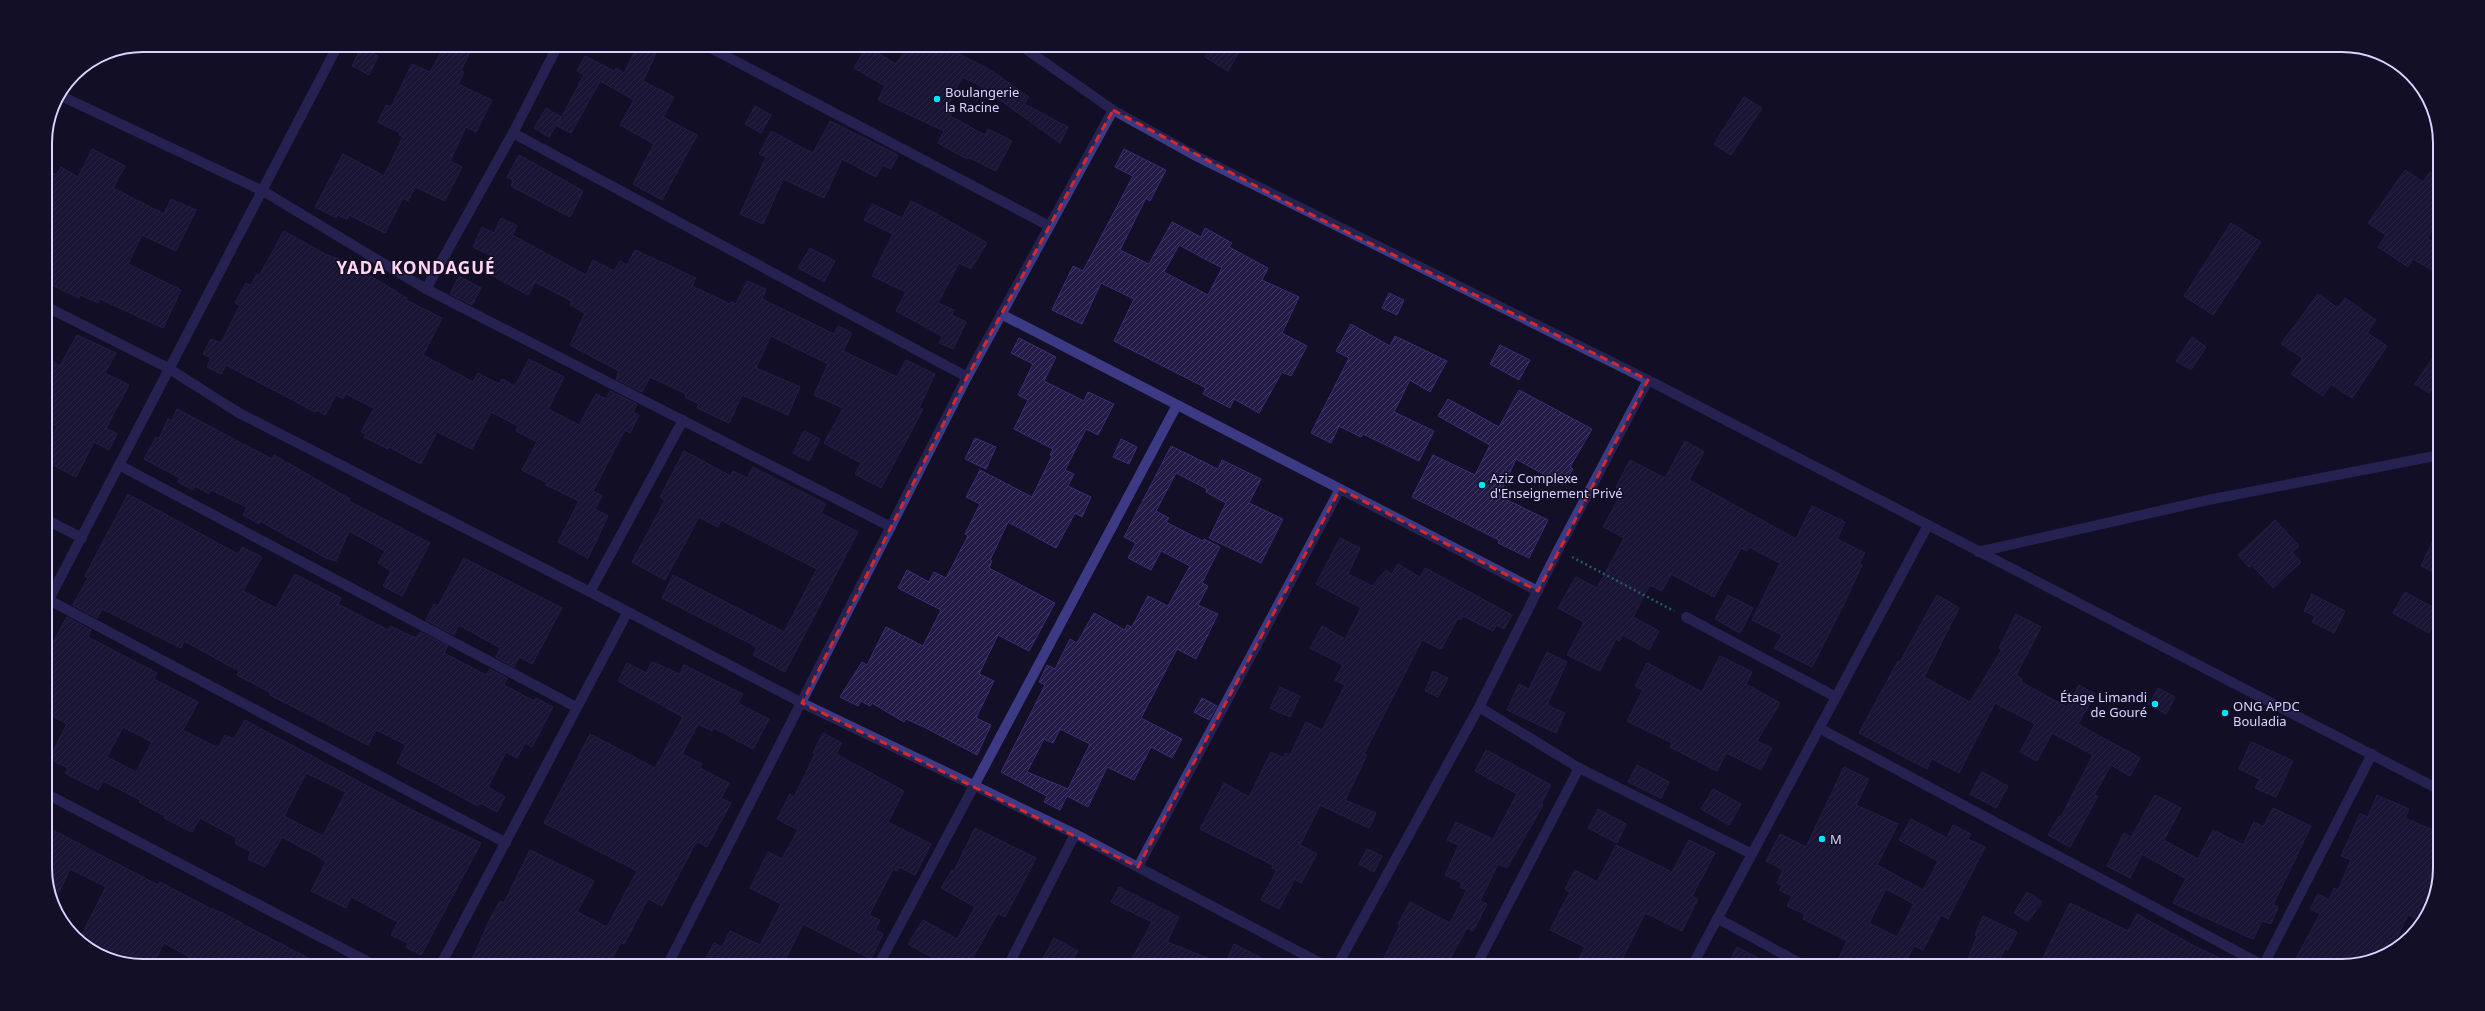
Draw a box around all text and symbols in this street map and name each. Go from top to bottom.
place label: Boulangerie la Racine [945,83,1019,116]
marker: Boulangerie la Racine [932,94,942,104]
district label: YADA KONDAGUÉ [336,256,496,279]
place label: Aziz Complexe d'Enseignement Privé [1490,469,1623,502]
marker: Aziz Complexe d'Enseignement Privé [1477,480,1487,490]
place label: Étage Limandi de Gouré [2060,688,2147,721]
place label: ONG APDC Bouladia [2233,697,2300,730]
marker: Étage Limandi de Gouré [2150,699,2160,709]
marker: ONG APDC Bouladia [2220,708,2230,718]
place label: M [1830,830,1842,848]
marker: M [1817,834,1827,844]

